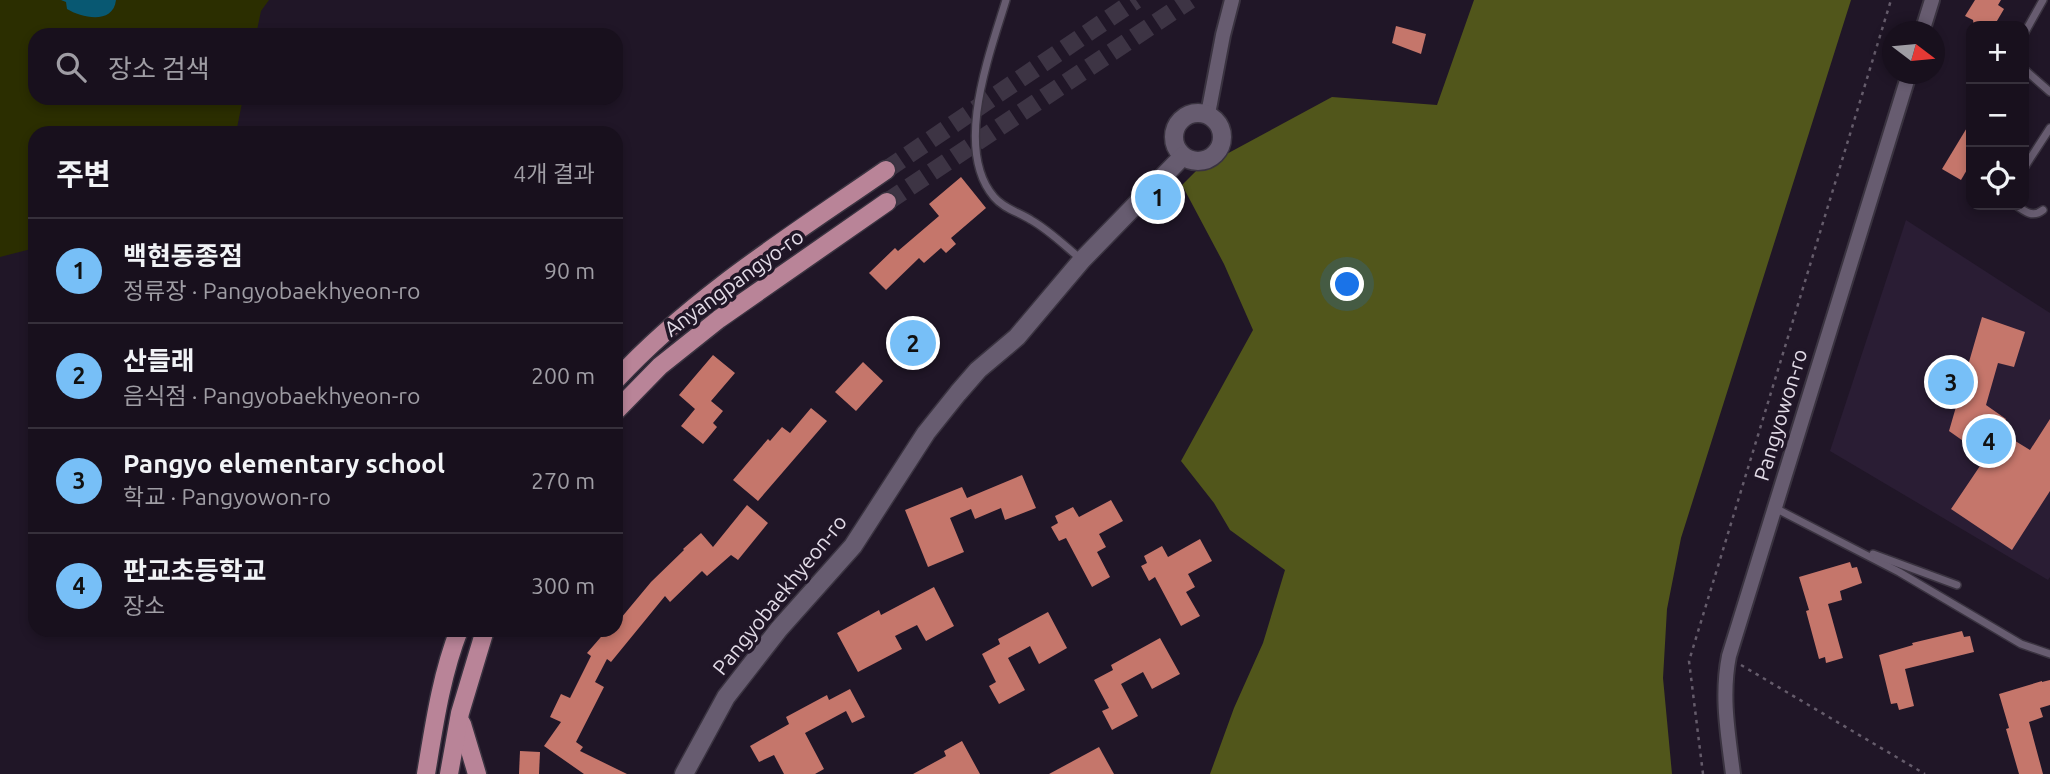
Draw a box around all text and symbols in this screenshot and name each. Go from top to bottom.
north arrow [1882,21,1945,84]
map controls [1966,21,2029,210]
button: + [1966,21,2029,84]
search box [28,28,623,105]
icon: search [52,48,90,86]
text: 장소 검색 [108,54,210,83]
button: − [1966,84,2029,147]
button: locate [1966,147,2029,210]
text: 주변 [56,157,111,191]
text: 4개 결과 [513,161,595,186]
pin: 1 [1135,171,1181,223]
street label: Anyangpangyo-ro [659,224,808,341]
text: 백현동종점 [123,241,243,270]
text: 1 [73,258,85,283]
text: 90 m [544,258,595,283]
your location [1330,267,1364,301]
text: 정류장 · Pangyobaekhyeon-ro [123,278,420,303]
pin: 2 [890,317,936,369]
text: 산들래 [123,346,195,375]
street label: Pangyowon-ro [1749,346,1811,483]
pin: 3 [1928,356,1974,408]
text: 2 [73,363,85,388]
text: 200 m [531,363,595,388]
text: 음식점 · Pangyobaekhyeon-ro [123,383,420,408]
pin: 4 [1966,415,2012,467]
text: Pangyo elementary school [123,449,445,478]
text: 3 [73,468,85,493]
text: 270 m [531,468,595,493]
text: 학교 · Pangyowon-ro [123,484,331,509]
street label: Pangyobaekhyeon-ro [707,510,851,679]
text: 판교초등학교 [123,556,267,585]
text: 4 [73,573,85,598]
text: 300 m [531,573,595,598]
text: 장소 [123,593,165,618]

